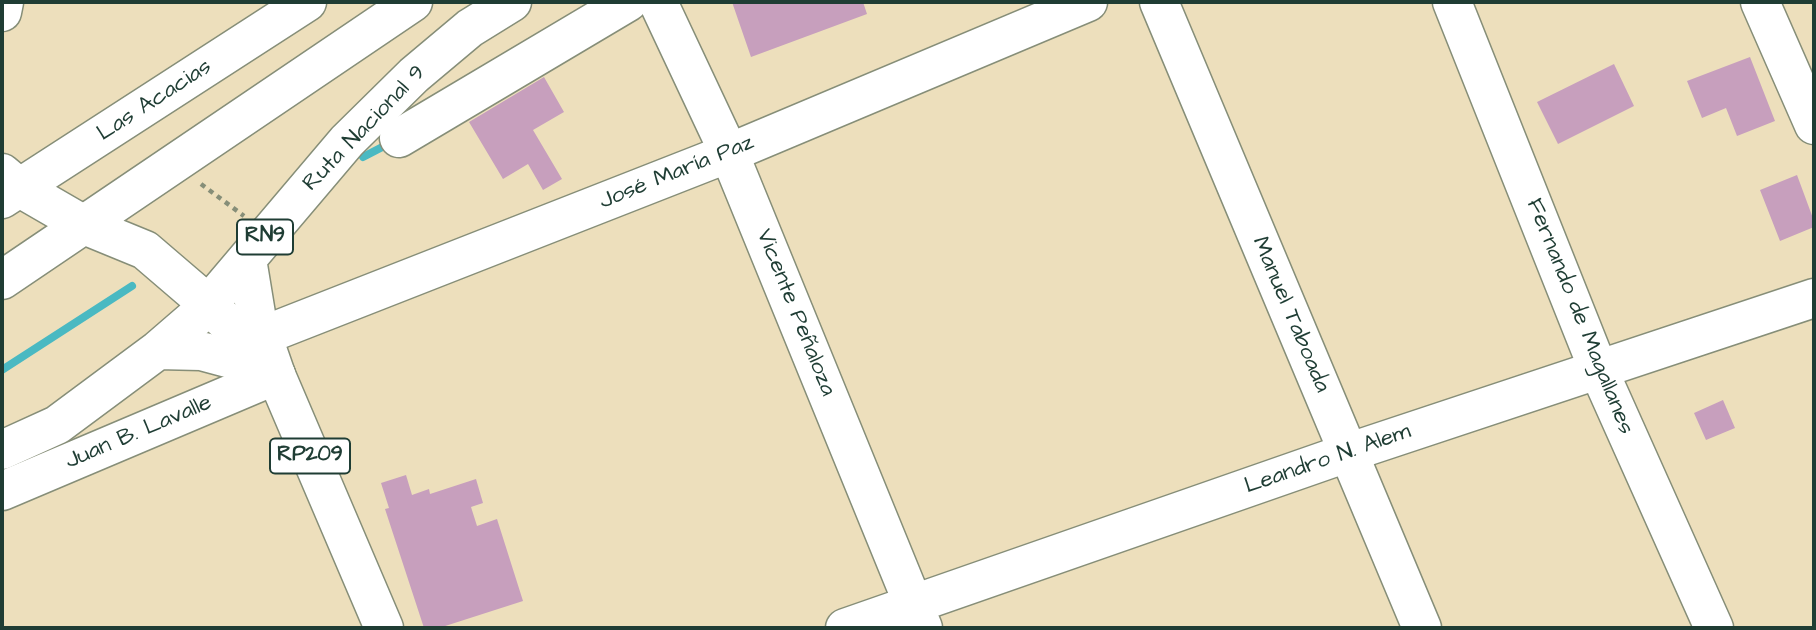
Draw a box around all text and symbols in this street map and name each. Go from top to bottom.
street label: Las Acacias [93,54,217,148]
street label: Ruta Nacional 9 [298,60,432,198]
street label: José María Paz [596,130,758,216]
street label: Fernando de Magallanes [1519,195,1639,439]
road number: RN9 [237,219,293,254]
street label: Vicente Peñaloza [749,226,841,400]
street label: Manuel Taboada [1245,233,1335,397]
street label: Juan B. Lavalle [62,390,216,476]
street label: Leandro N. Alem [1241,419,1415,501]
road number: RP209 [270,438,350,474]

